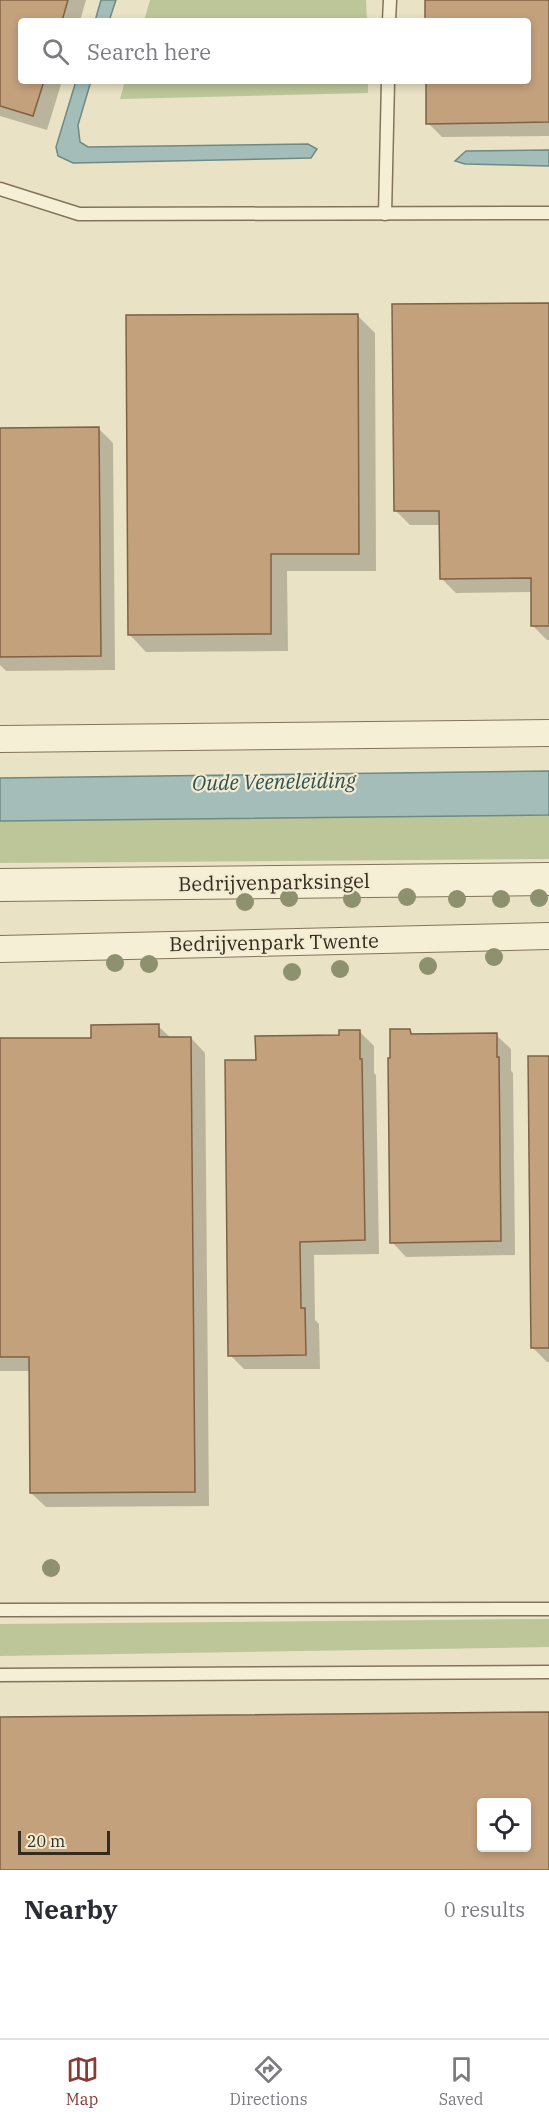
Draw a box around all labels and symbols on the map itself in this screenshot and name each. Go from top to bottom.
water label: Oude Veeneleiding [192,766,357,796]
street label: Bedrijvenparksingel [178,867,370,897]
street label: Bedrijvenpark Twente [169,927,379,957]
scale bar [18,1828,110,1856]

